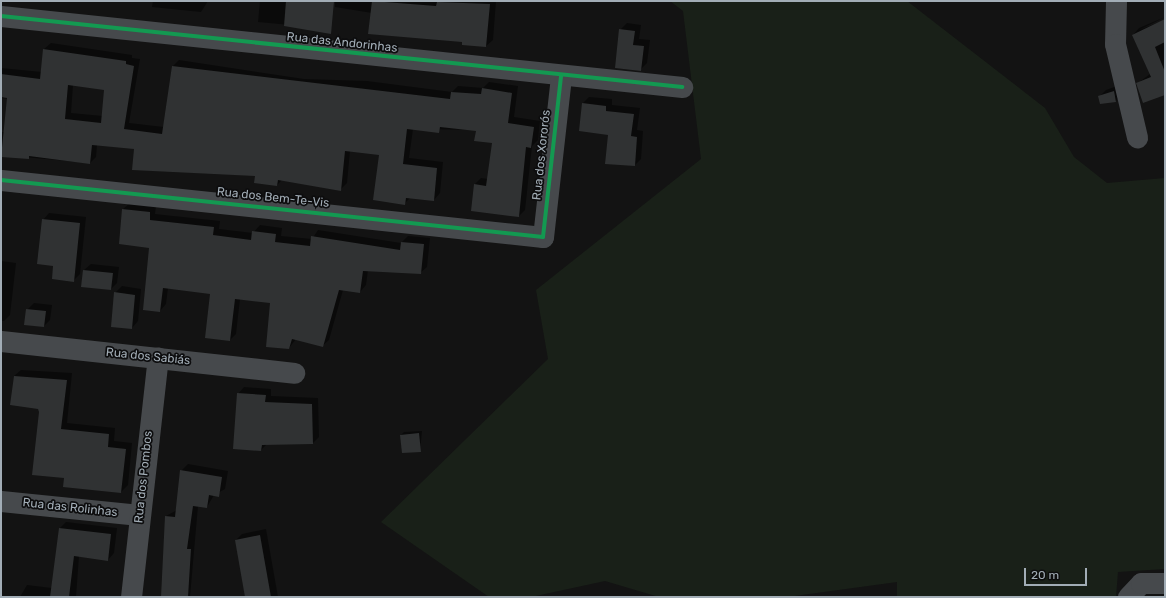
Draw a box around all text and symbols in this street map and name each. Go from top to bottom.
street label: Rua das Andorinhas [286,30,398,56]
street label: Rua dos Xororós [530,109,554,201]
street label: Rua dos Bem-Te-Vis [216,185,330,211]
street label: Rua dos Sabiás [105,345,191,369]
street label: Rua dos Pombos [132,430,156,524]
street label: Rua das Rolinhas [22,496,118,520]
scale bar [1026,560,1089,586]
text: 20 m [1031,568,1059,582]

